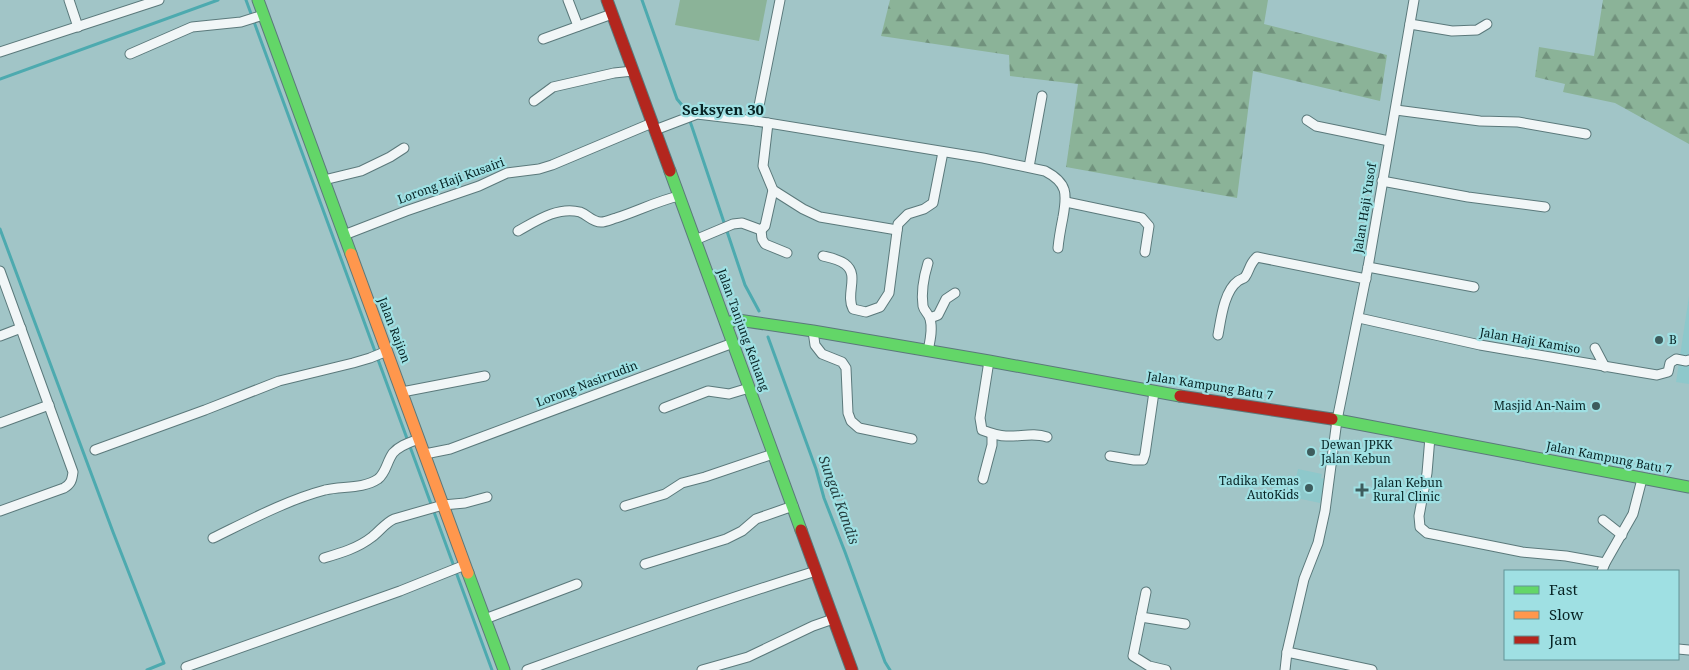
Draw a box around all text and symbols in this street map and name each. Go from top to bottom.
district label: Seksyen 30 [682,99,764,119]
street label: Lorong Haji Kusairi [395,153,507,208]
street label: Jalan Haji Yusof [1349,160,1380,255]
street label: Jalan Tanjung Keluang [713,265,774,394]
street label: Jalan Rajion [374,294,415,365]
street label: Jalan Haji Kamiso [1477,323,1582,358]
place label: B [1669,331,1677,348]
marker: B [1653,334,1665,346]
street label: Lorong Nasirrudin [534,356,640,411]
street label: Jalan Kampung Batu 7 [1145,367,1275,404]
place label: Masjid An-Naim [1494,397,1586,414]
marker: Masjid An-Naim [1590,400,1602,412]
place label: Dewan JPKK Jalan Kebun [1320,436,1393,467]
street label: Jalan Kampung Batu 7 [1544,437,1674,478]
marker: Dewan JPKK Jalan Kebun [1305,446,1317,458]
water label: Sungai Kandis [815,453,865,547]
place label: Tadika Kemas AutoKids [1219,472,1299,503]
place label: Jalan Kebun Rural Clinic [1372,474,1443,505]
marker: Tadika Kemas AutoKids [1303,482,1315,494]
marker: Jalan Kebun Rural Clinic [1355,483,1369,497]
legend [1504,570,1679,660]
text: Fast [1549,579,1578,599]
text: Slow [1549,604,1583,624]
text: Jam [1548,629,1577,649]

